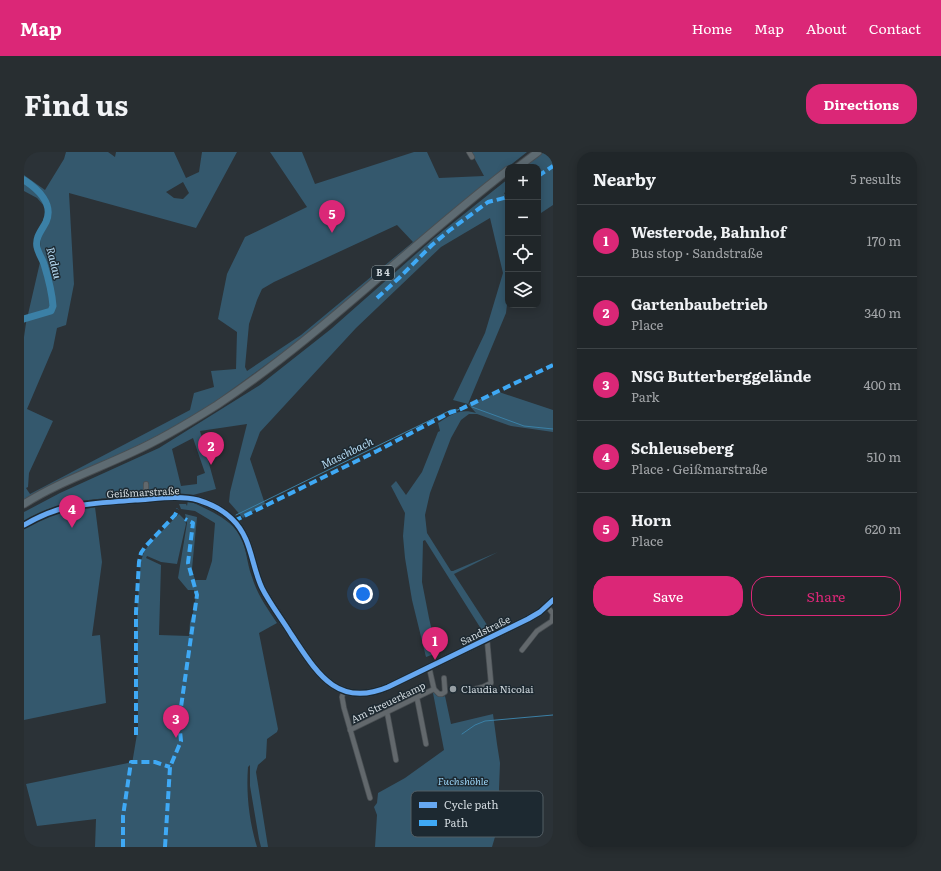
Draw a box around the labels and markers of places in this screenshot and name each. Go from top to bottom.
pin: 5 [319,200,345,233]
pin: 2 [198,432,224,465]
pin: 4 [59,495,85,528]
pin: 1 [422,627,448,660]
place label: Claudia Nicolai [461,681,534,696]
marker: Claudia Nicolai [448,684,458,694]
pin: 3 [163,705,189,738]

